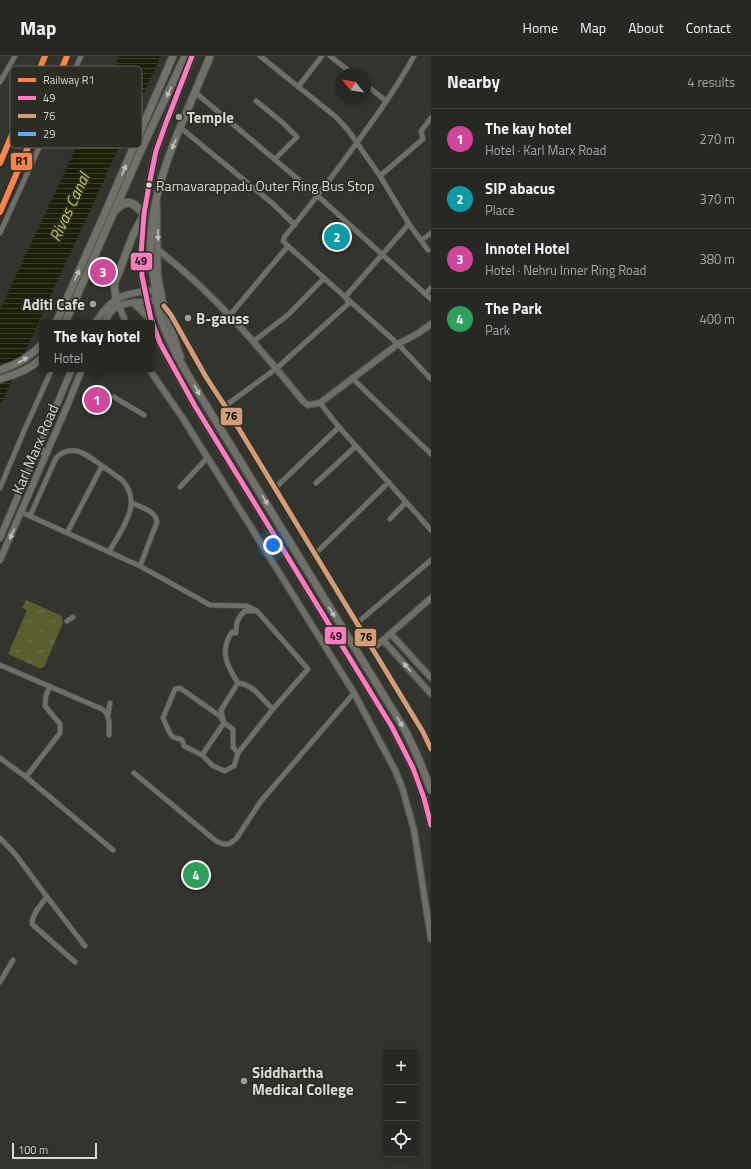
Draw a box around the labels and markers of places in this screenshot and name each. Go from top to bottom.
place label: Temple [187,106,234,129]
marker: Temple [174,112,184,122]
place label: Ramavarappadu Outer Ring Bus Stop [156,175,374,196]
marker: Ramavarappadu Outer Ring Bus Stop [144,180,154,190]
pin: 2 [324,222,350,252]
pin: 3 [90,257,116,287]
place label: Aditi Cafe [23,293,85,316]
marker: Aditi Cafe [88,299,98,309]
place label: B-gauss [196,307,249,330]
marker: B-gauss [183,313,193,323]
pin: 1 [84,385,110,415]
pin: 4 [183,860,209,890]
place label: Siddhartha Medical College [252,1061,354,1101]
marker: Siddhartha Medical College [239,1076,249,1086]

